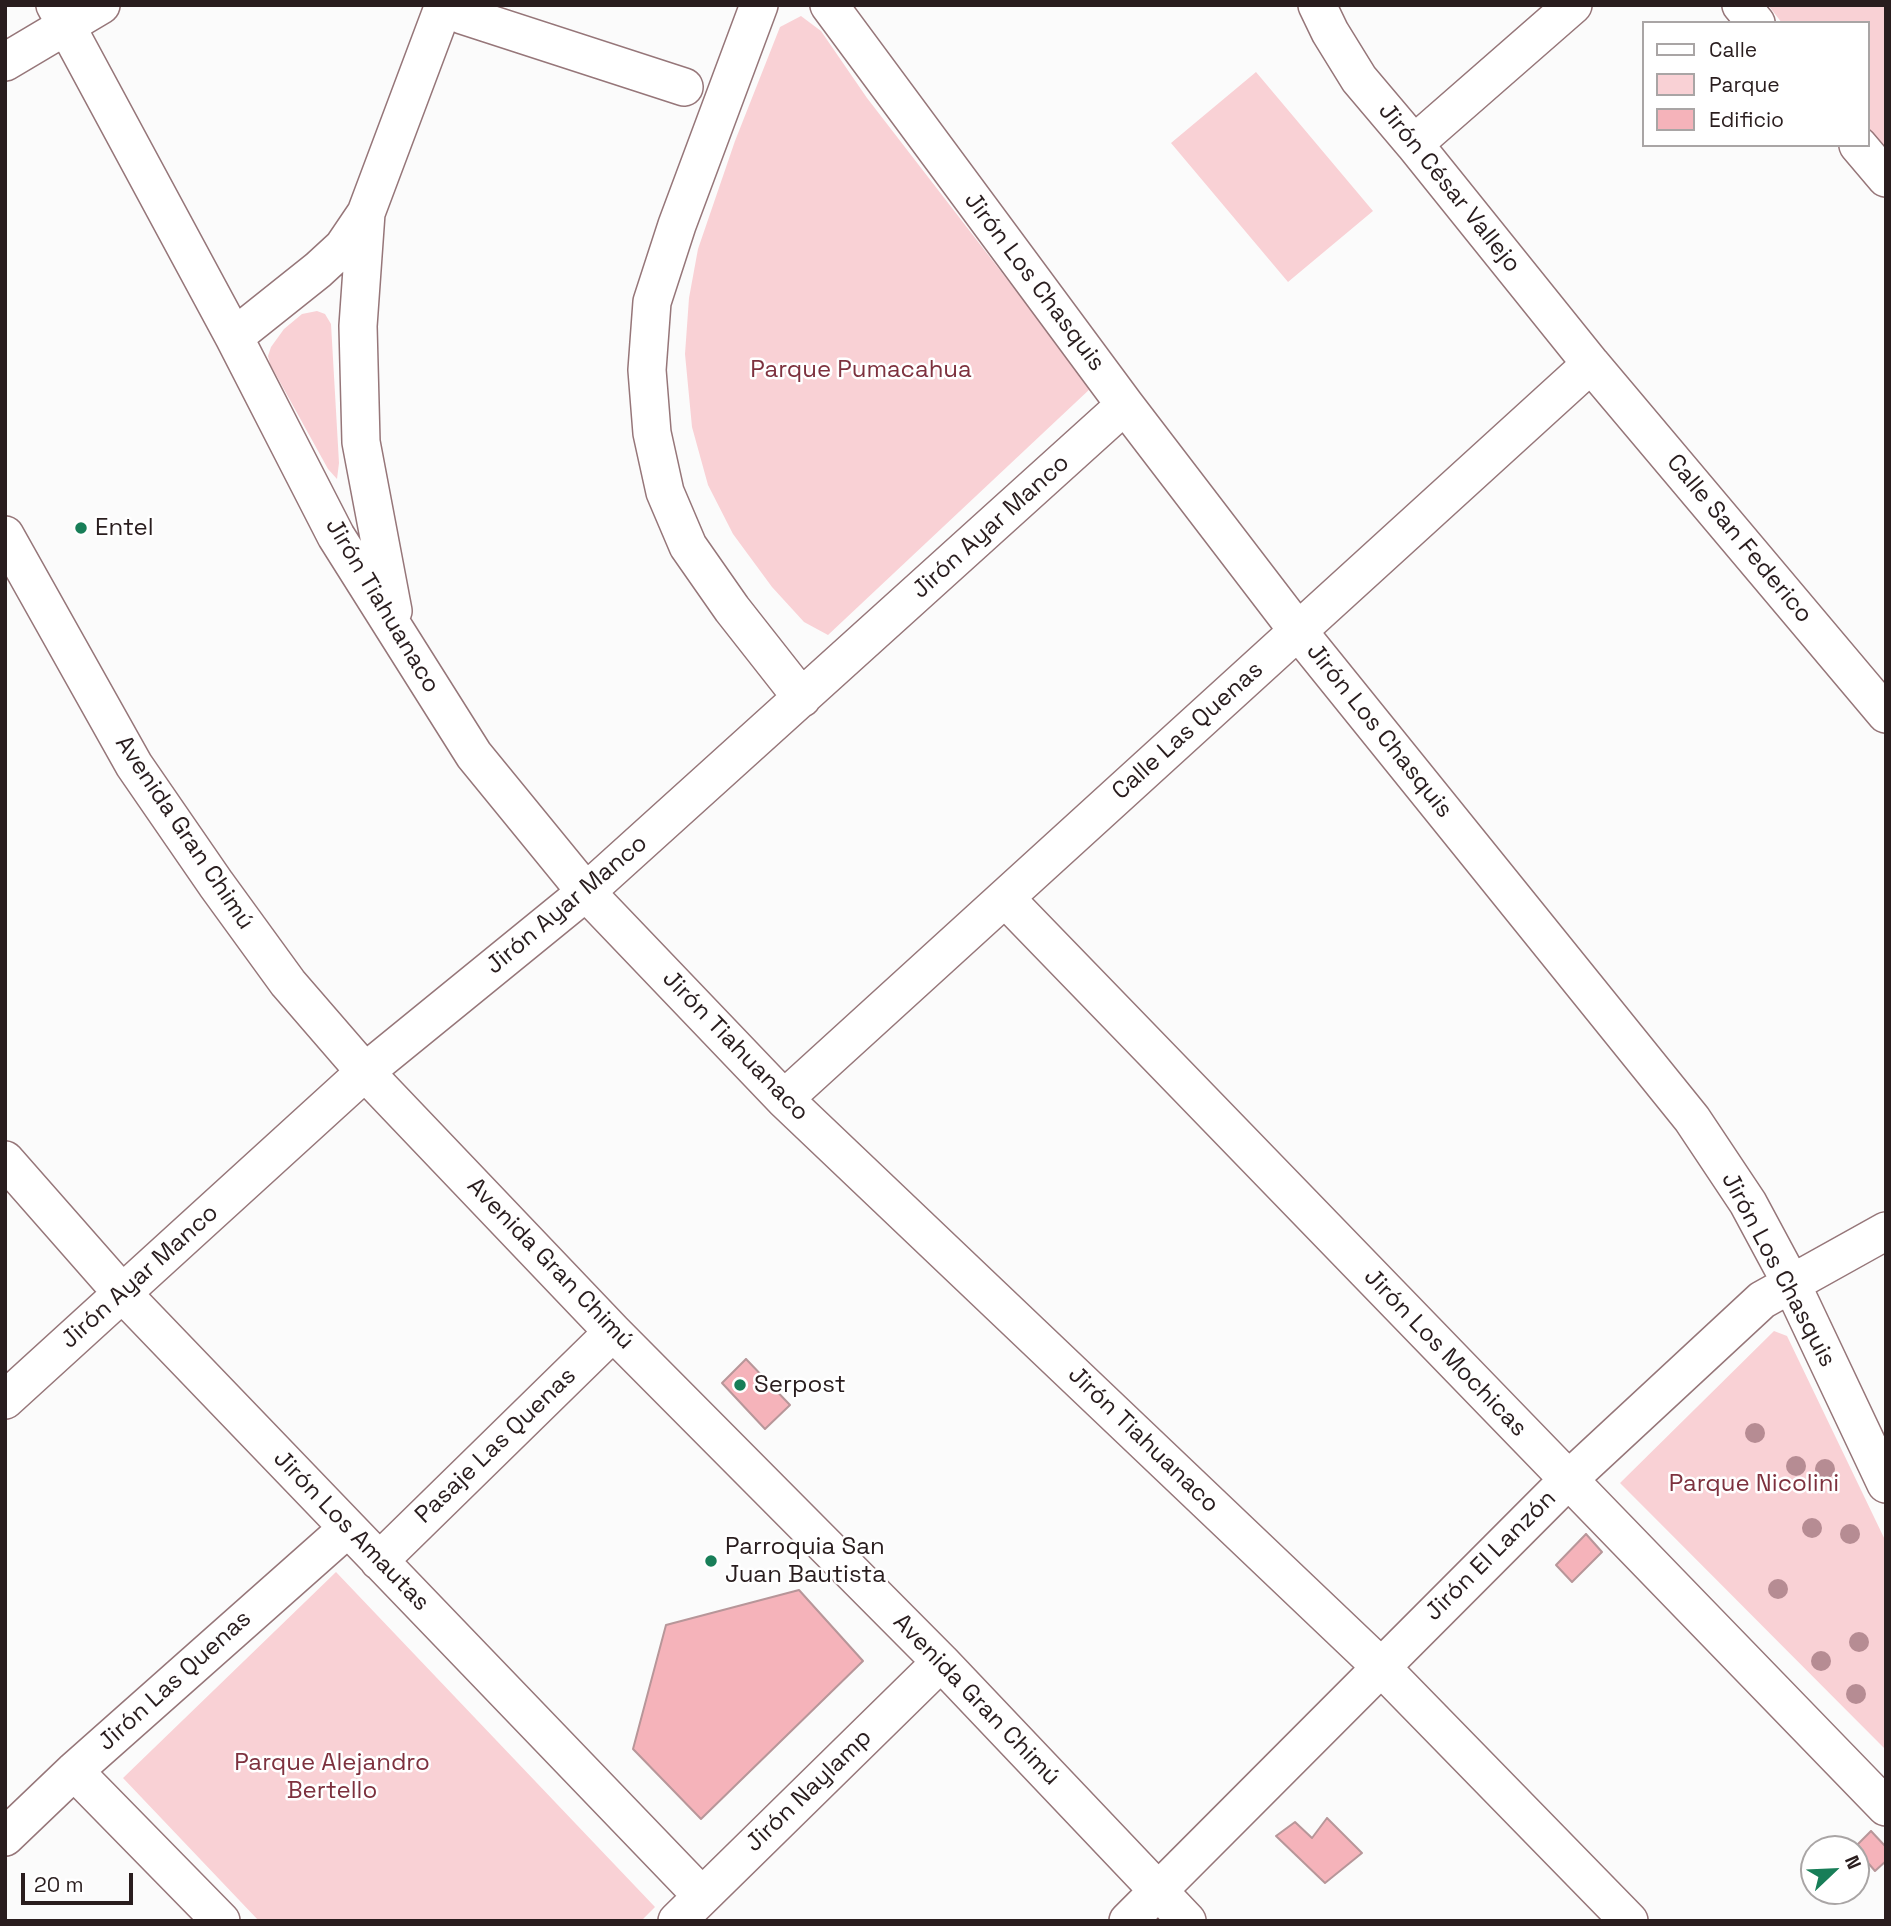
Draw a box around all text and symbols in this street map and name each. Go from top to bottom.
legend [1643,21,1870,147]
text: Calle [1709,36,1757,63]
text: Parque [1709,71,1780,98]
street label: Jirón César Vallejo [1372,97,1526,279]
text: Edificio [1709,106,1784,133]
street label: Jirón Los Chasquis [957,187,1111,377]
park label: Parque Pumacahua [750,356,972,384]
street label: Jirón Ayar Manco [906,449,1076,605]
street label: Calle San Federico [1660,449,1818,629]
place label: Entel [95,514,154,542]
street label: Jirón Tiahuanaco [319,514,445,698]
marker: Entel [73,520,89,536]
street label: Jirón Los Chasquis [1300,638,1458,824]
street label: Calle Las Quenas [1107,656,1269,806]
street label: Avenida Gran Chimú [108,731,260,935]
street label: Jirón Ayar Manco [480,829,654,981]
street label: Jirón Tiahuanaco [656,965,814,1127]
street label: Jirón Los Chasquis [1715,1168,1841,1372]
street label: Avenida Gran Chimú [461,1172,639,1356]
street label: Jirón Ayar Manco [55,1199,225,1355]
street label: Jirón Los Mochicas [1357,1263,1533,1443]
street label: Jirón Tiahuanaco [1062,1361,1224,1519]
street label: Pasaje Las Quenas [410,1362,582,1530]
place label: Serpost [754,1371,846,1399]
marker: Serpost [732,1377,748,1393]
street label: Jirón Los Amautas [267,1445,435,1617]
park label: Parque Nicolini [1669,1470,1839,1498]
street label: Jirón El Lanzón [1420,1485,1562,1627]
place label: Parroquia San Juan Bautista [725,1533,886,1589]
marker: Parroquia San Juan Bautista [703,1553,719,1569]
street label: Jirón Las Quenas [92,1605,258,1757]
street label: Avenida Gran Chimú [887,1608,1065,1792]
street label: Jirón Naylamp [740,1724,878,1858]
park label: Parque Alejandro Bertello [234,1749,430,1805]
north arrow [1800,1835,1870,1905]
text: N [1839,1852,1867,1873]
scale bar [24,1860,136,1904]
text: 20 m [34,1871,84,1898]

